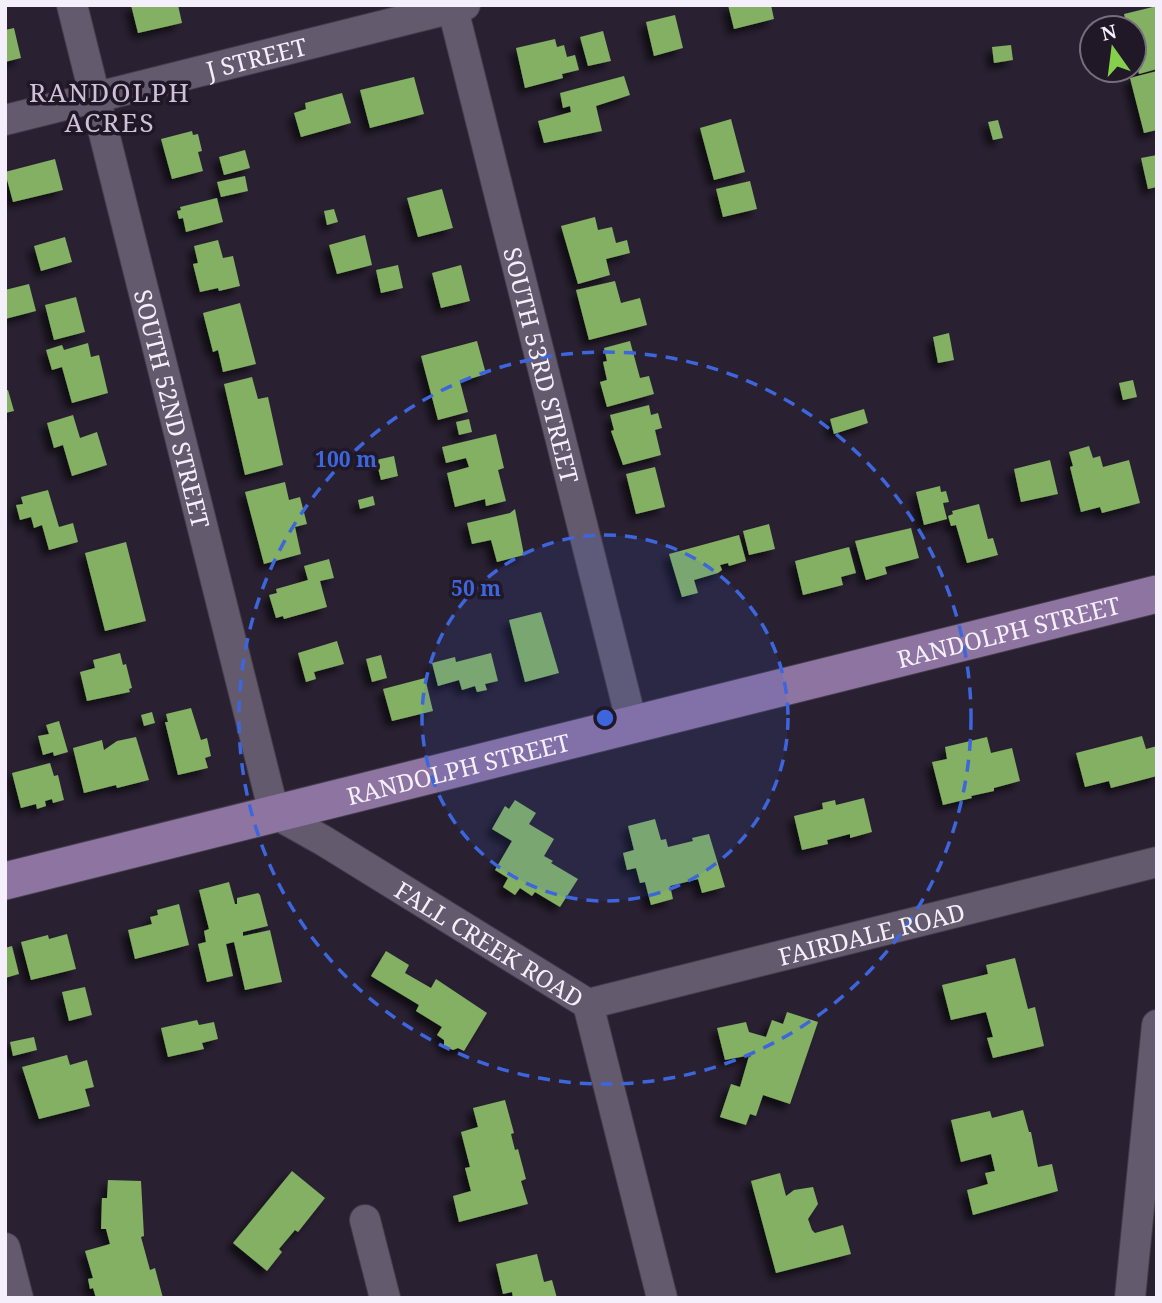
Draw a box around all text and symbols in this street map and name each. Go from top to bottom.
north arrow [1078,14,1148,84]
text: N [1098,18,1119,47]
street label: J STREET [202,29,310,86]
district label: RANDOLPH ACRES [29,74,191,140]
street label: SOUTH 53RD STREET [497,243,588,487]
street label: SOUTH 52ND STREET [127,286,219,532]
text: 100 m [315,445,377,473]
text: 50 m [451,574,501,602]
street label: RANDOLPH STREET [893,587,1124,675]
centre of rings [593,706,617,730]
street label: RANDOLPH STREET [343,724,573,812]
street label: FALL CREEK ROAD [389,873,590,1014]
street label: FAIRDALE ROAD [775,894,968,972]

